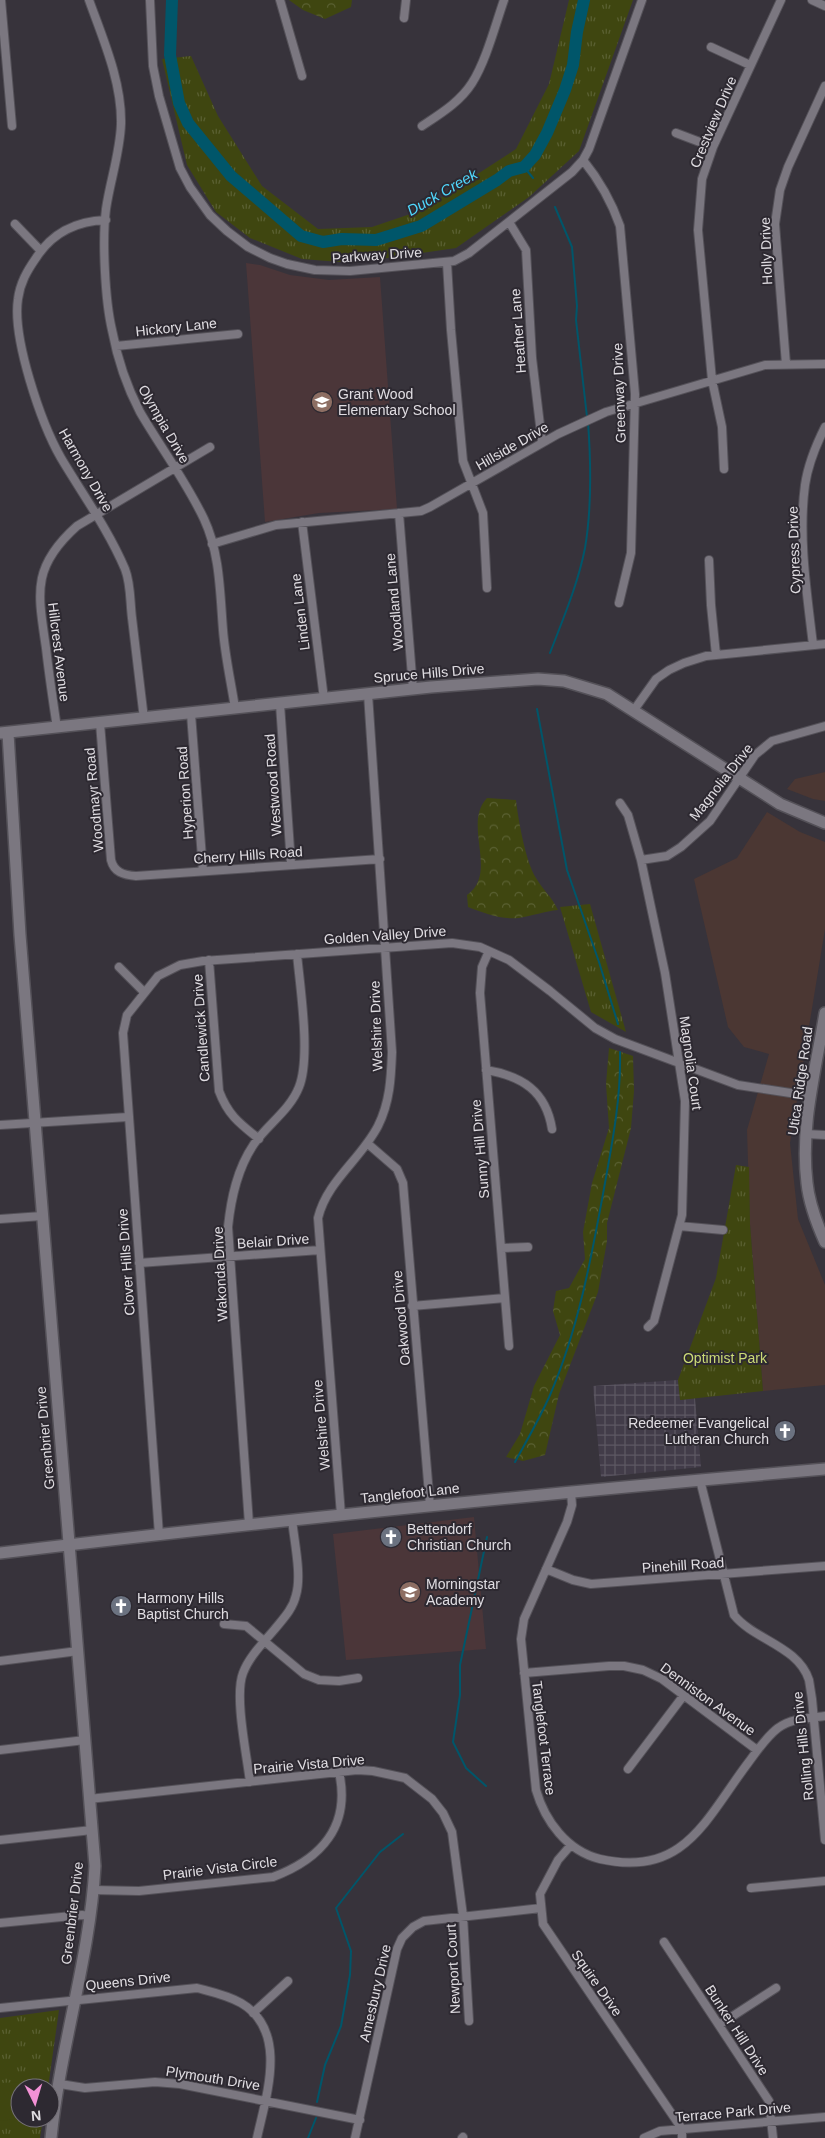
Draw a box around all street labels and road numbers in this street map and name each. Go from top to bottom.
street label: Crestview Drive [686,74,740,170]
street label: Holly Drive [757,217,775,285]
street label: Parkway Drive [331,244,423,266]
street label: Heather Lane [507,288,529,374]
street label: Hickory Lane [135,315,218,339]
street label: Greenway Drive [609,342,629,443]
street label: Olympia Drive [135,382,193,466]
street label: Hillside Drive [473,419,552,473]
street label: Harmony Drive [56,426,116,515]
street label: Cypress Drive [784,506,804,594]
street label: Woodland Lane [382,552,406,651]
street label: Linden Lane [287,573,313,651]
street label: Hillcrest Avenue [45,601,73,703]
street label: Spruce Hills Drive [373,660,485,686]
street label: Westwood Road [261,733,285,837]
street label: Magnolia Drive [686,740,756,824]
street label: Hyperion Road [174,746,196,840]
street label: Woodmayr Road [81,747,107,853]
street label: Cherry Hills Road [193,843,303,867]
street label: Golden Valley Drive [323,923,447,947]
street label: Candlewick Drive [189,973,213,1083]
street label: Welshire Drive [366,980,386,1072]
street label: Magnolia Court [676,1015,706,1111]
street label: Utica Ridge Road [784,1026,816,1136]
street label: Sunny Hill Drive [468,1098,492,1199]
street label: Clover Hills Drive [114,1208,138,1316]
street label: Wakonda Drive [210,1226,230,1322]
street label: Belair Drive [236,1230,310,1252]
street label: Oakwood Drive [389,1269,413,1366]
street label: Welshire Drive [309,1379,333,1471]
street label: Greenbrier Drive [33,1386,57,1490]
street label: Tanglefoot Lane [360,1480,461,1506]
street label: Pinehill Road [641,1554,725,1576]
street label: Denniston Avenue [657,1659,759,1739]
street label: Tanglefoot Terrace [529,1680,559,1796]
street label: Rolling Hills Drive [789,1690,817,1801]
street label: Prairie Vista Drive [253,1751,366,1777]
street label: Prairie Vista Circle [162,1853,278,1883]
street label: Greenbrier Drive [58,1860,86,1965]
street label: Newport Court [443,1923,463,2014]
street label: Amesbury Drive [356,1942,394,2043]
street label: Squire Drive [568,1947,626,2019]
street label: Queens Drive [85,1969,172,1993]
street label: Bunker Hill Drive [702,1982,772,2078]
street label: Plymouth Drive [165,2063,261,2093]
street label: Terrace Park Drive [675,2099,792,2125]

